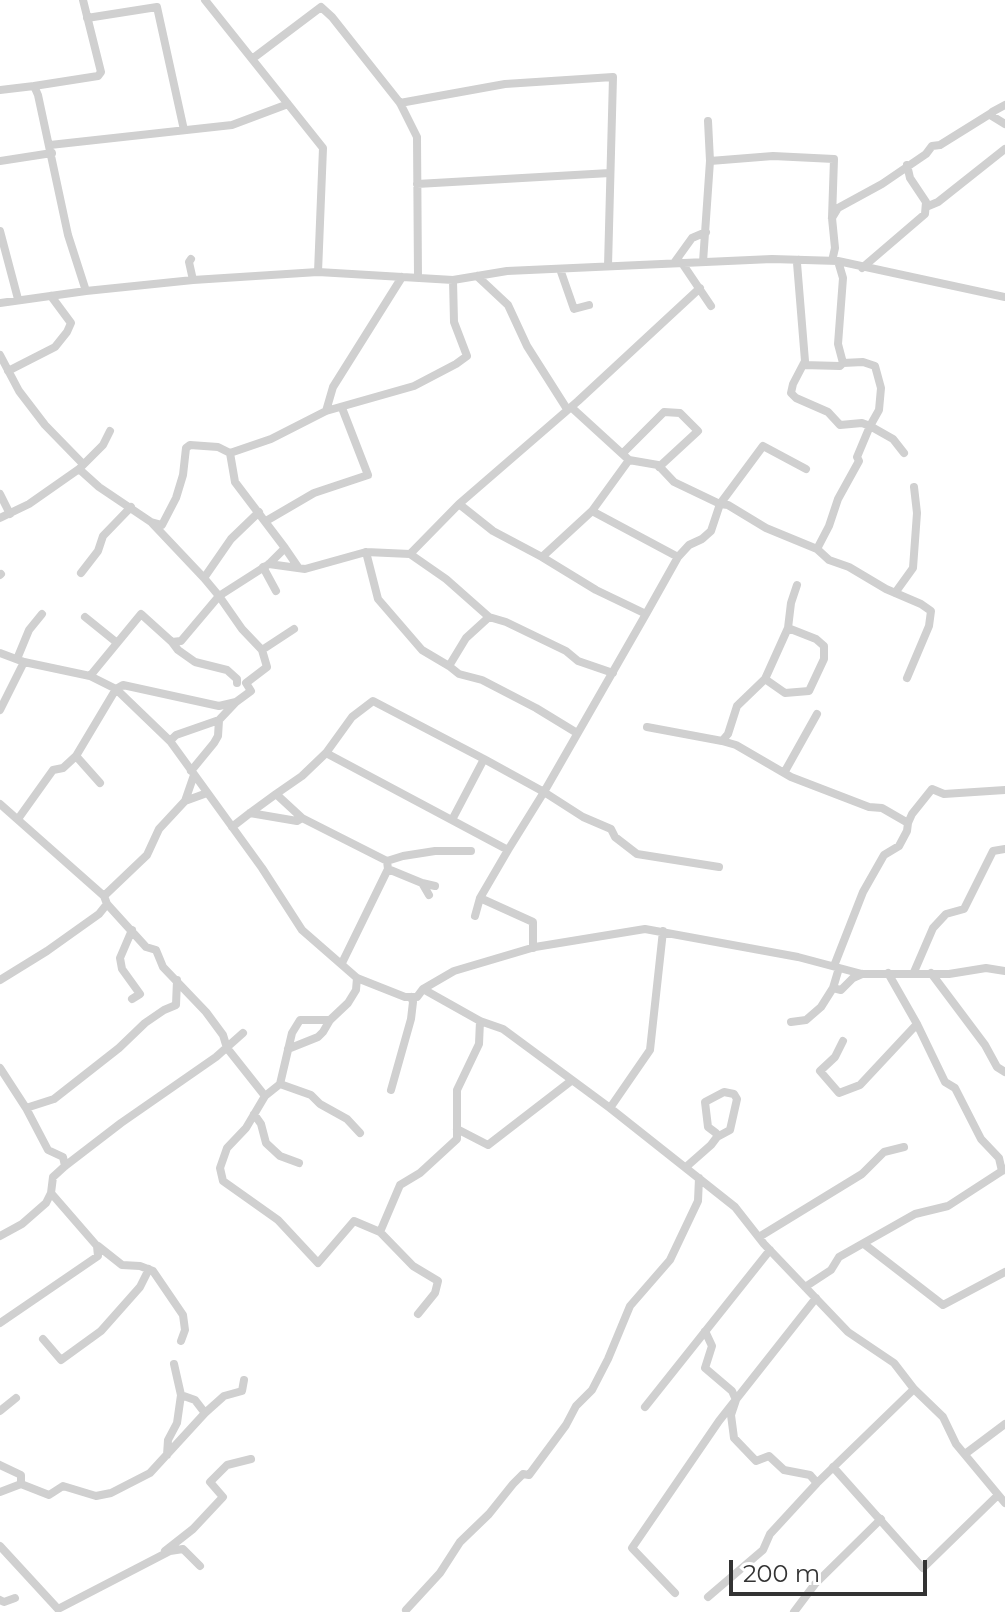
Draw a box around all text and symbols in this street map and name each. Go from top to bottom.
scale bar [733,1544,931,1594]
text: 200 m [743,1559,820,1588]

